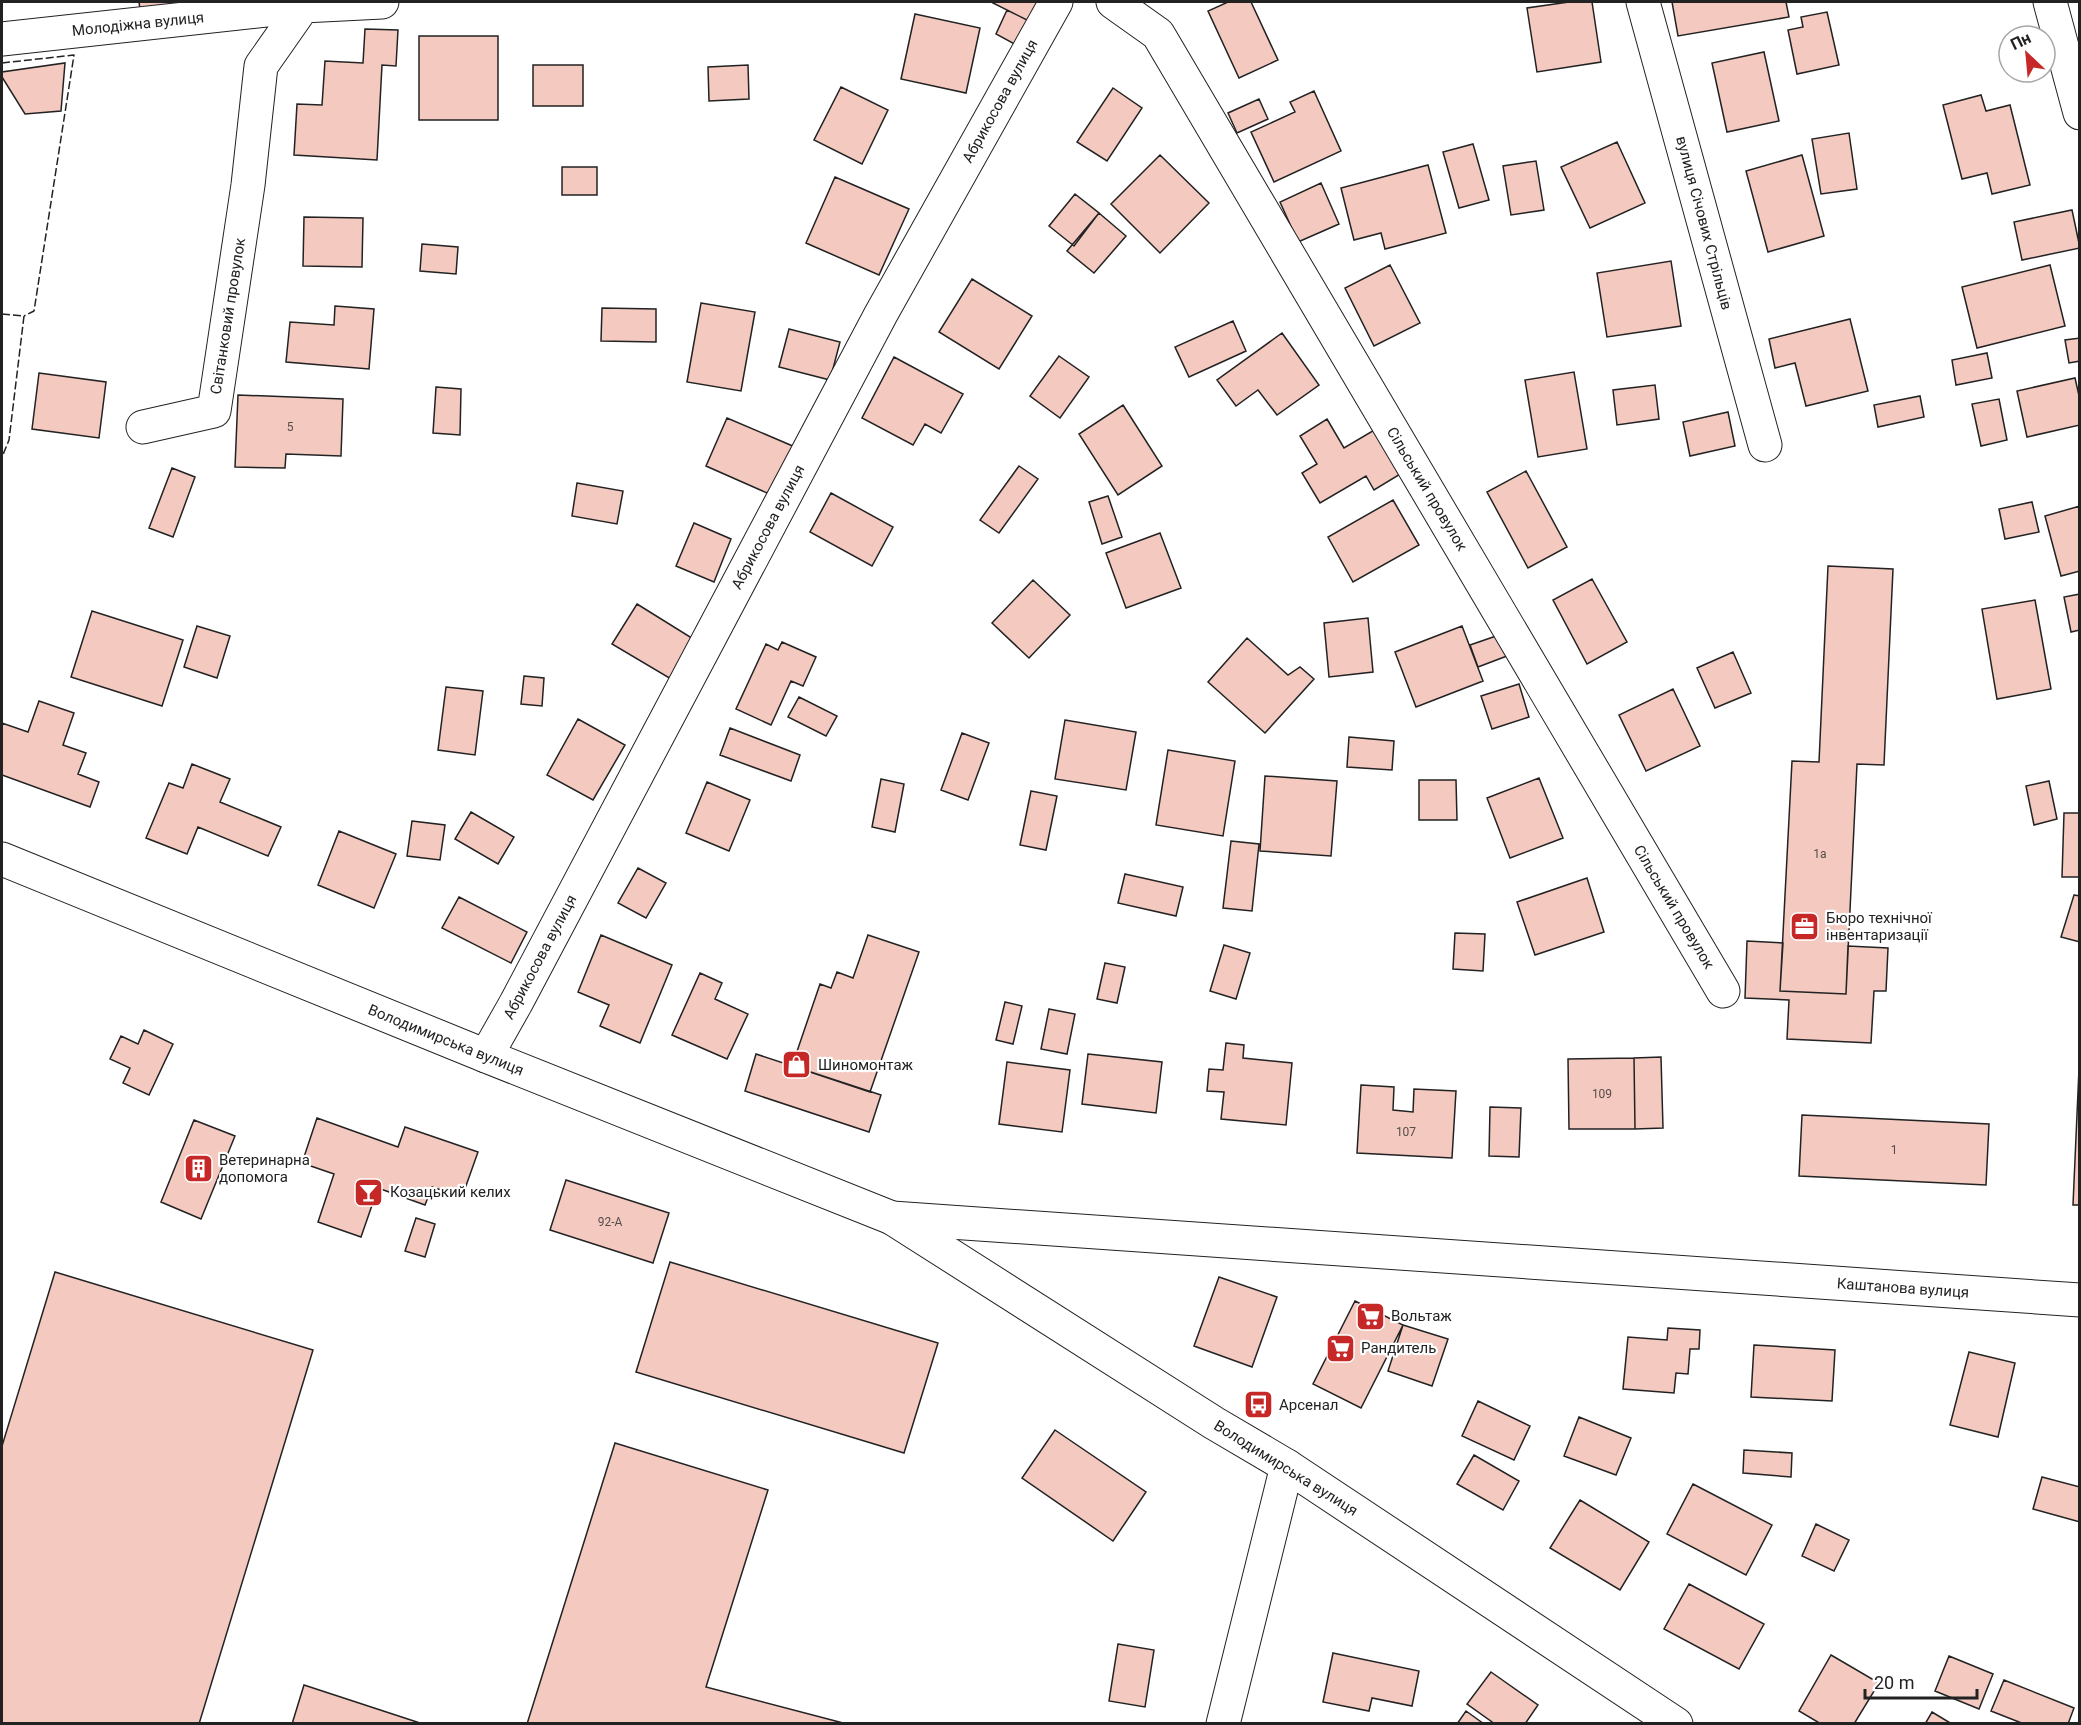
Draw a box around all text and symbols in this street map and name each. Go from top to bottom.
street label: Молодіжна вулиця [71,8,205,40]
north arrow [1997,24,2057,84]
text: Пн [2007,28,2034,54]
street label: Абрикосова вулиця [959,36,1041,166]
street label: вулиця Січових Стрільців [1672,134,1736,312]
street label: Світанковий провулок [207,236,249,396]
house number: 5 [287,420,294,434]
street label: Сільський провулок [1383,424,1471,554]
street label: Абрикосова вулиця [728,462,808,592]
street label: Сільський провулок [1630,842,1718,972]
house number: 1а [1813,847,1827,861]
street label: Абрикосова вулиця [500,892,580,1022]
place label: Бюро технічної інвентаризації [1826,909,1933,944]
office icon: Бюро технічної інвентаризації [1789,911,1821,943]
street label: Володимирська вулиця [366,1001,526,1079]
shop icon: Шиномонтаж [781,1049,813,1081]
place label: Шиномонтаж [818,1056,914,1074]
house number: 109 [1592,1087,1612,1101]
house number: 107 [1396,1125,1416,1139]
house number: 1 [1891,1143,1897,1157]
place label: Ветеринарна допомога [219,1151,310,1186]
building icon: Ветеринарна допомога [182,1153,214,1185]
bar icon: Козацький келих [353,1176,385,1208]
place label: Козацький келих [390,1183,511,1201]
house number: 92-А [598,1215,622,1229]
street label: Каштанова вулиця [1836,1274,1970,1302]
supermarket icon: Вольтаж [1354,1300,1386,1332]
place label: Вольтаж [1391,1307,1452,1325]
supermarket icon: Рандитель [1324,1332,1356,1364]
place label: Рандитель [1361,1339,1436,1357]
bus stop icon: Арсенал [1242,1389,1274,1421]
place label: Арсенал [1279,1396,1339,1414]
street label: Володимирська вулиця [1211,1416,1361,1520]
scale bar [1865,1662,1978,1700]
text: 20 m [1874,1672,1914,1693]

